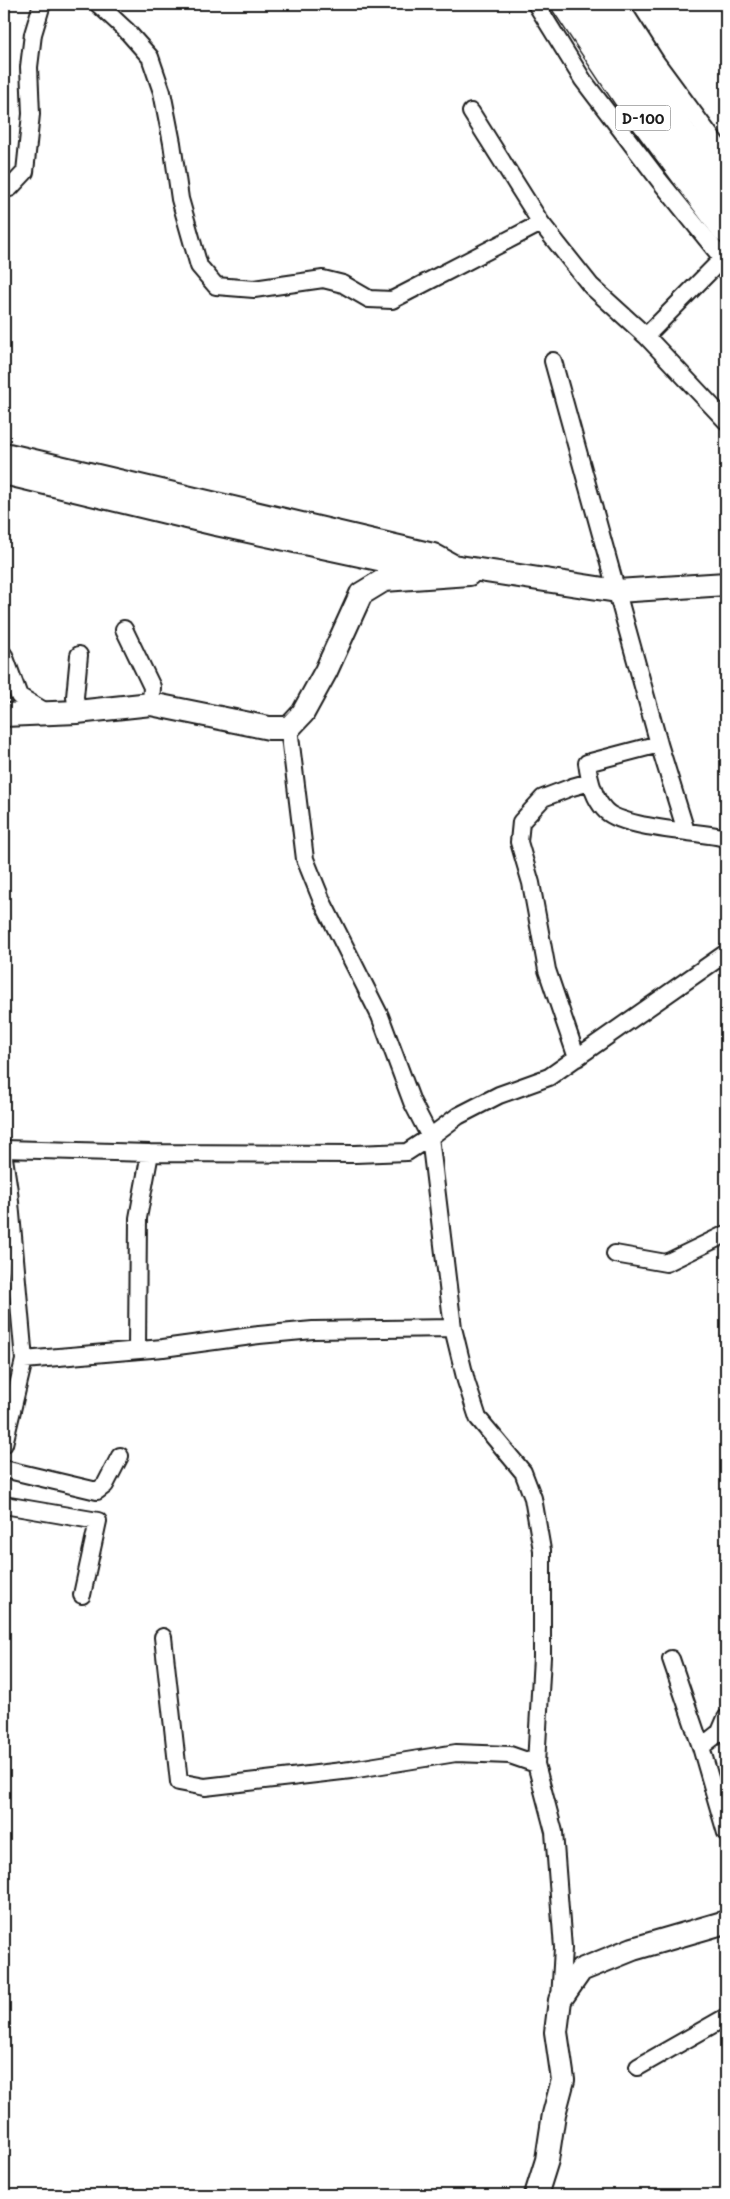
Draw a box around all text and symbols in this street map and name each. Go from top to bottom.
road number: D-100 [616,106,670,130]

